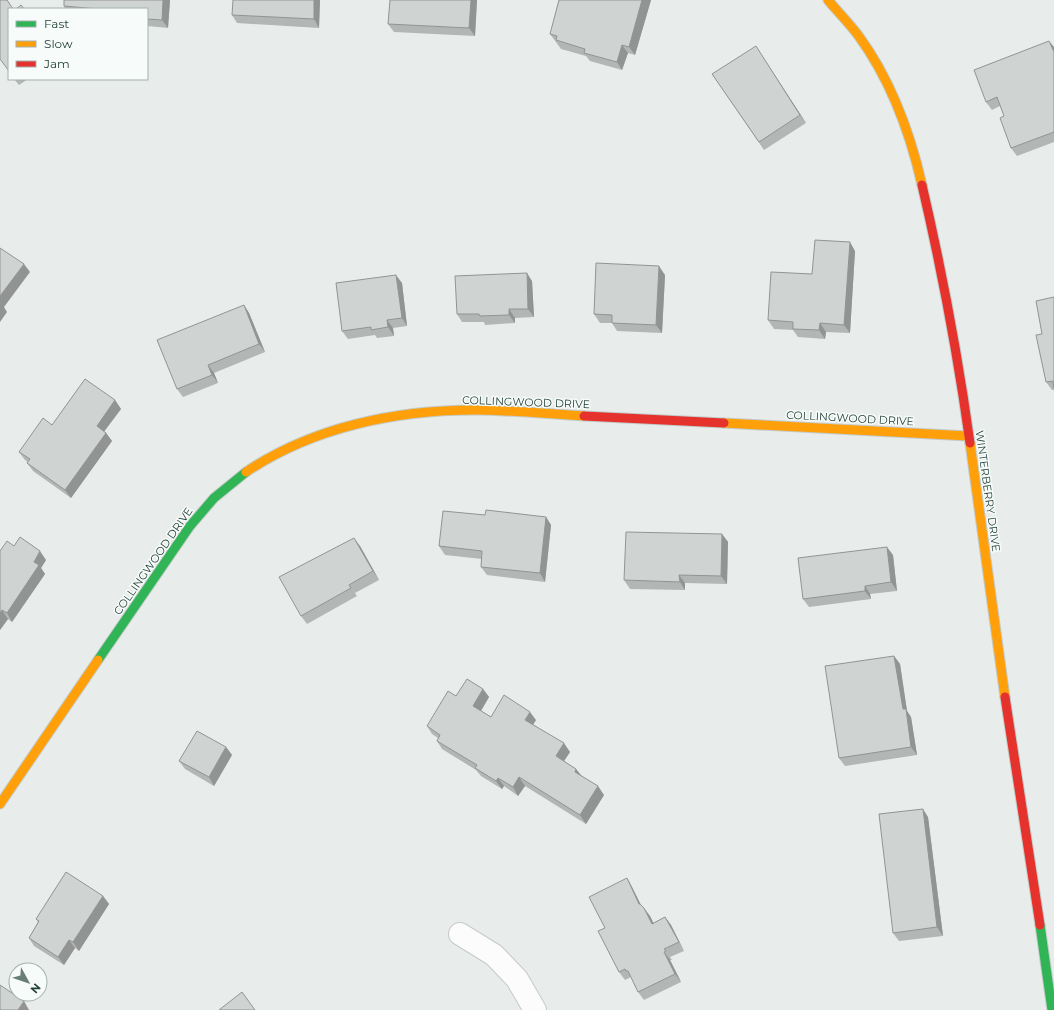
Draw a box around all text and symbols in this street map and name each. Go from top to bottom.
legend [8,8,148,80]
text: Fast [44,16,69,31]
text: Slow [44,36,73,51]
text: Jam [43,56,70,71]
street label: COLLINGWOOD DRIVE [462,393,590,411]
street label: COLLINGWOOD DRIVE [786,408,914,428]
street label: WINTERBERRY DRIVE [973,429,1003,553]
street label: COLLINGWOOD DRIVE [111,505,195,617]
north arrow [8,962,48,1002]
text: N [27,981,44,996]

